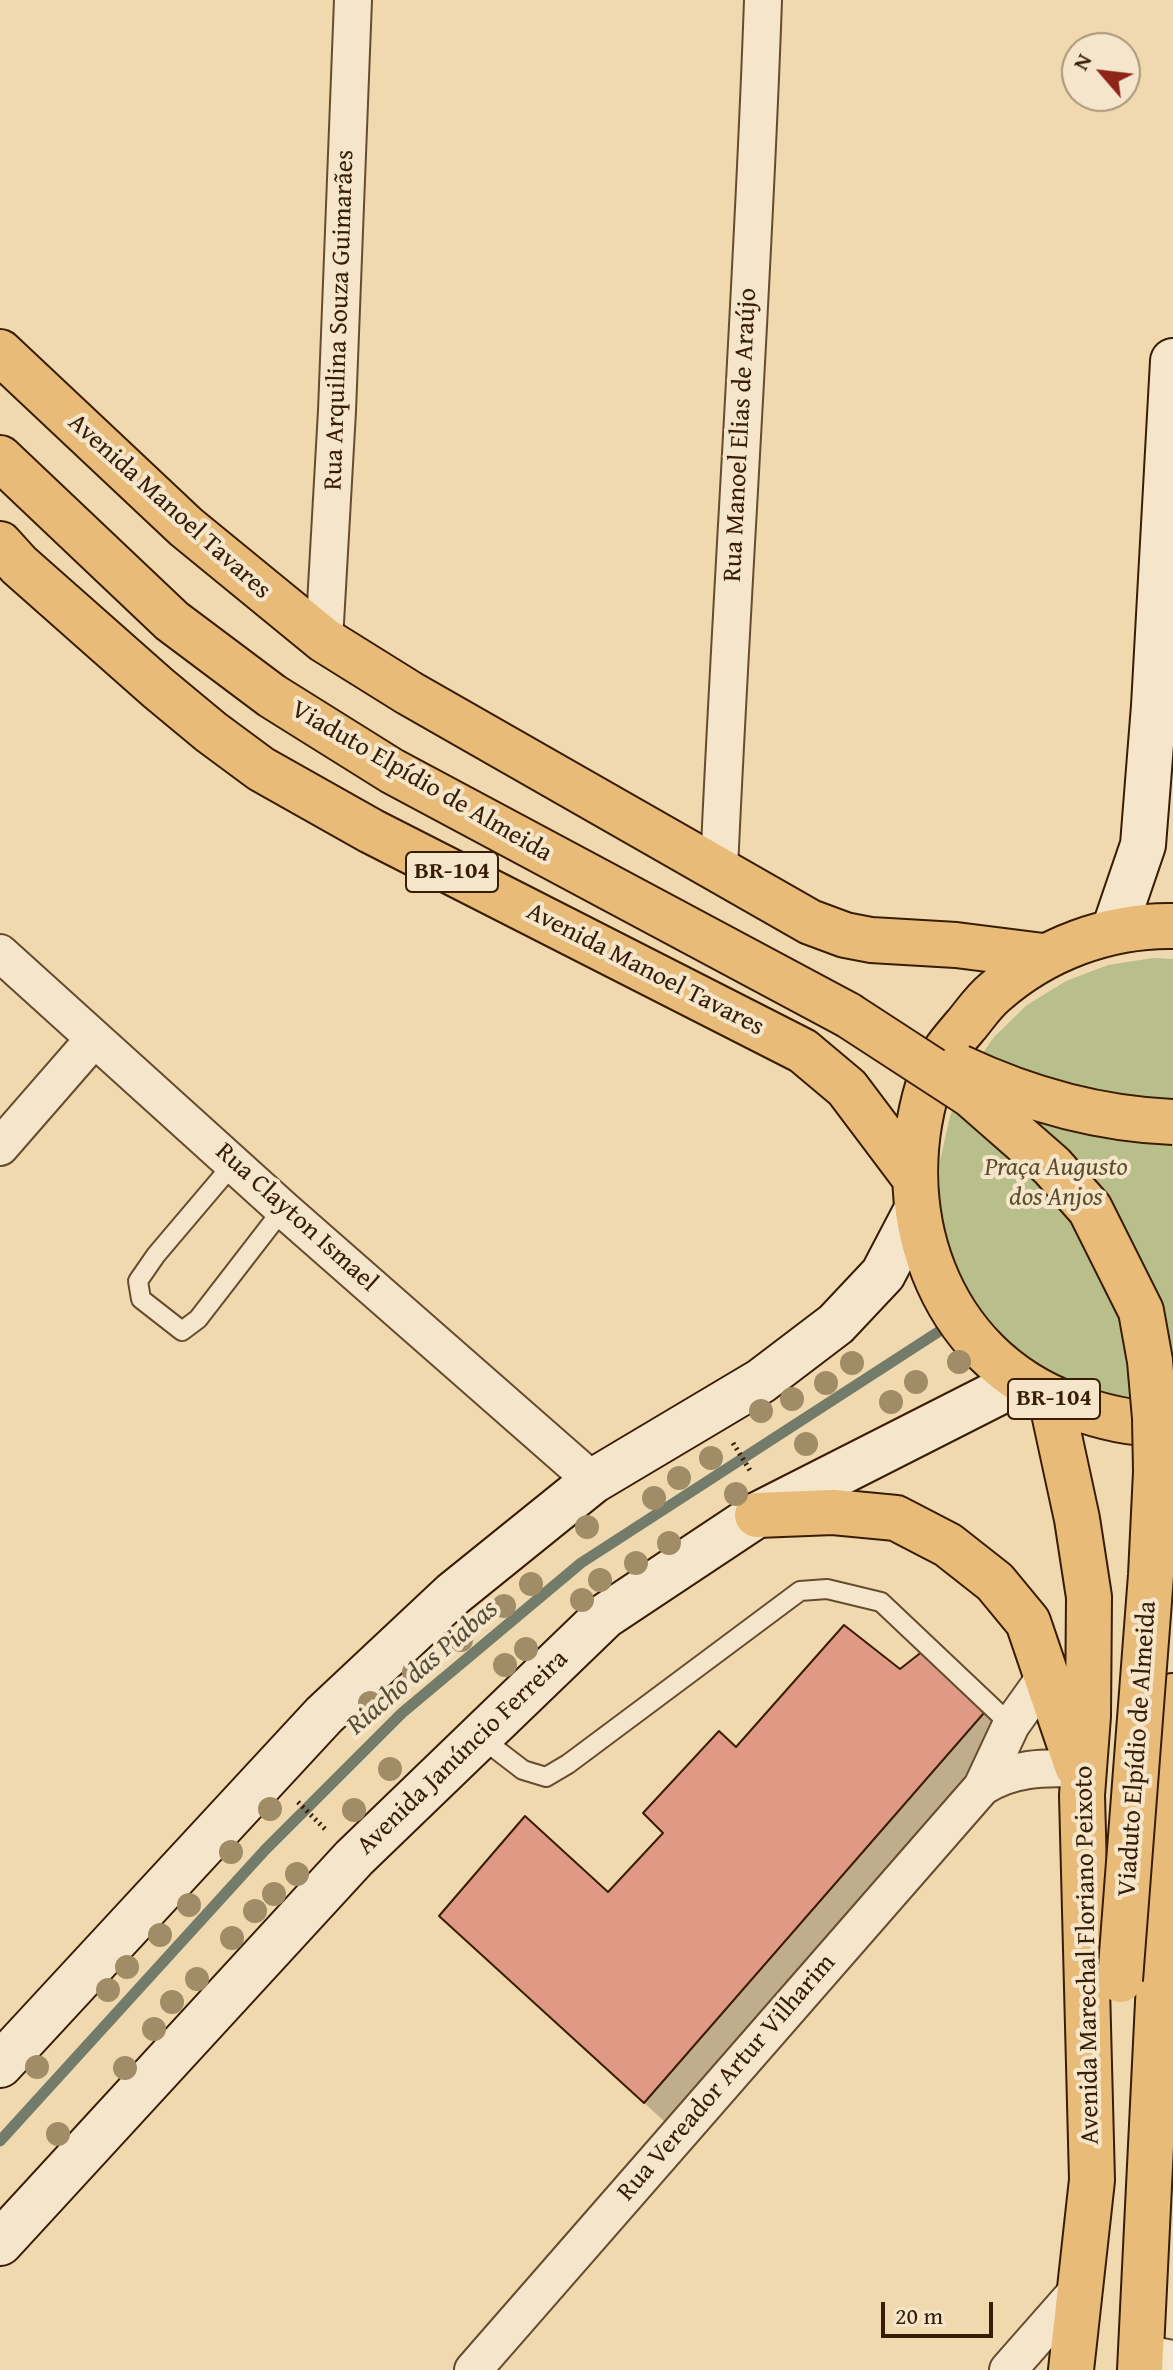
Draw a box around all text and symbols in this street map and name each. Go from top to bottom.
north arrow [1061,32,1141,112]
text: N [1064,48,1099,76]
street label: Rua Arquilina Souza Guimarães [318,149,362,491]
street label: Rua Manoel Elias de Araújo [718,287,764,583]
street label: Avenida Manoel Tavares [61,408,277,606]
street label: Viaduto Elpídio de Almeida [285,694,557,870]
road number: BR-104 [406,852,498,892]
street label: Avenida Manoel Tavares [521,897,769,1043]
street label: Rua Clayton Ismael [208,1137,384,1299]
park label: Praça Augusto dos Anjos [984,1152,1128,1214]
road number: BR-104 [1008,1379,1100,1419]
water label: Riacho das Piabas [340,1593,506,1743]
street label: Viaduto Elpídio de Almeida [1112,1600,1164,1898]
street label: Avenida Janúncio Ferreira [351,1644,575,1862]
street label: Avenida Marechal Floriano Peixoto [1069,1765,1107,2145]
street label: Rua Vereador Artur Vilharim [611,1948,843,2208]
scale bar [885,2286,997,2336]
text: 20 m [895,2298,943,2333]

